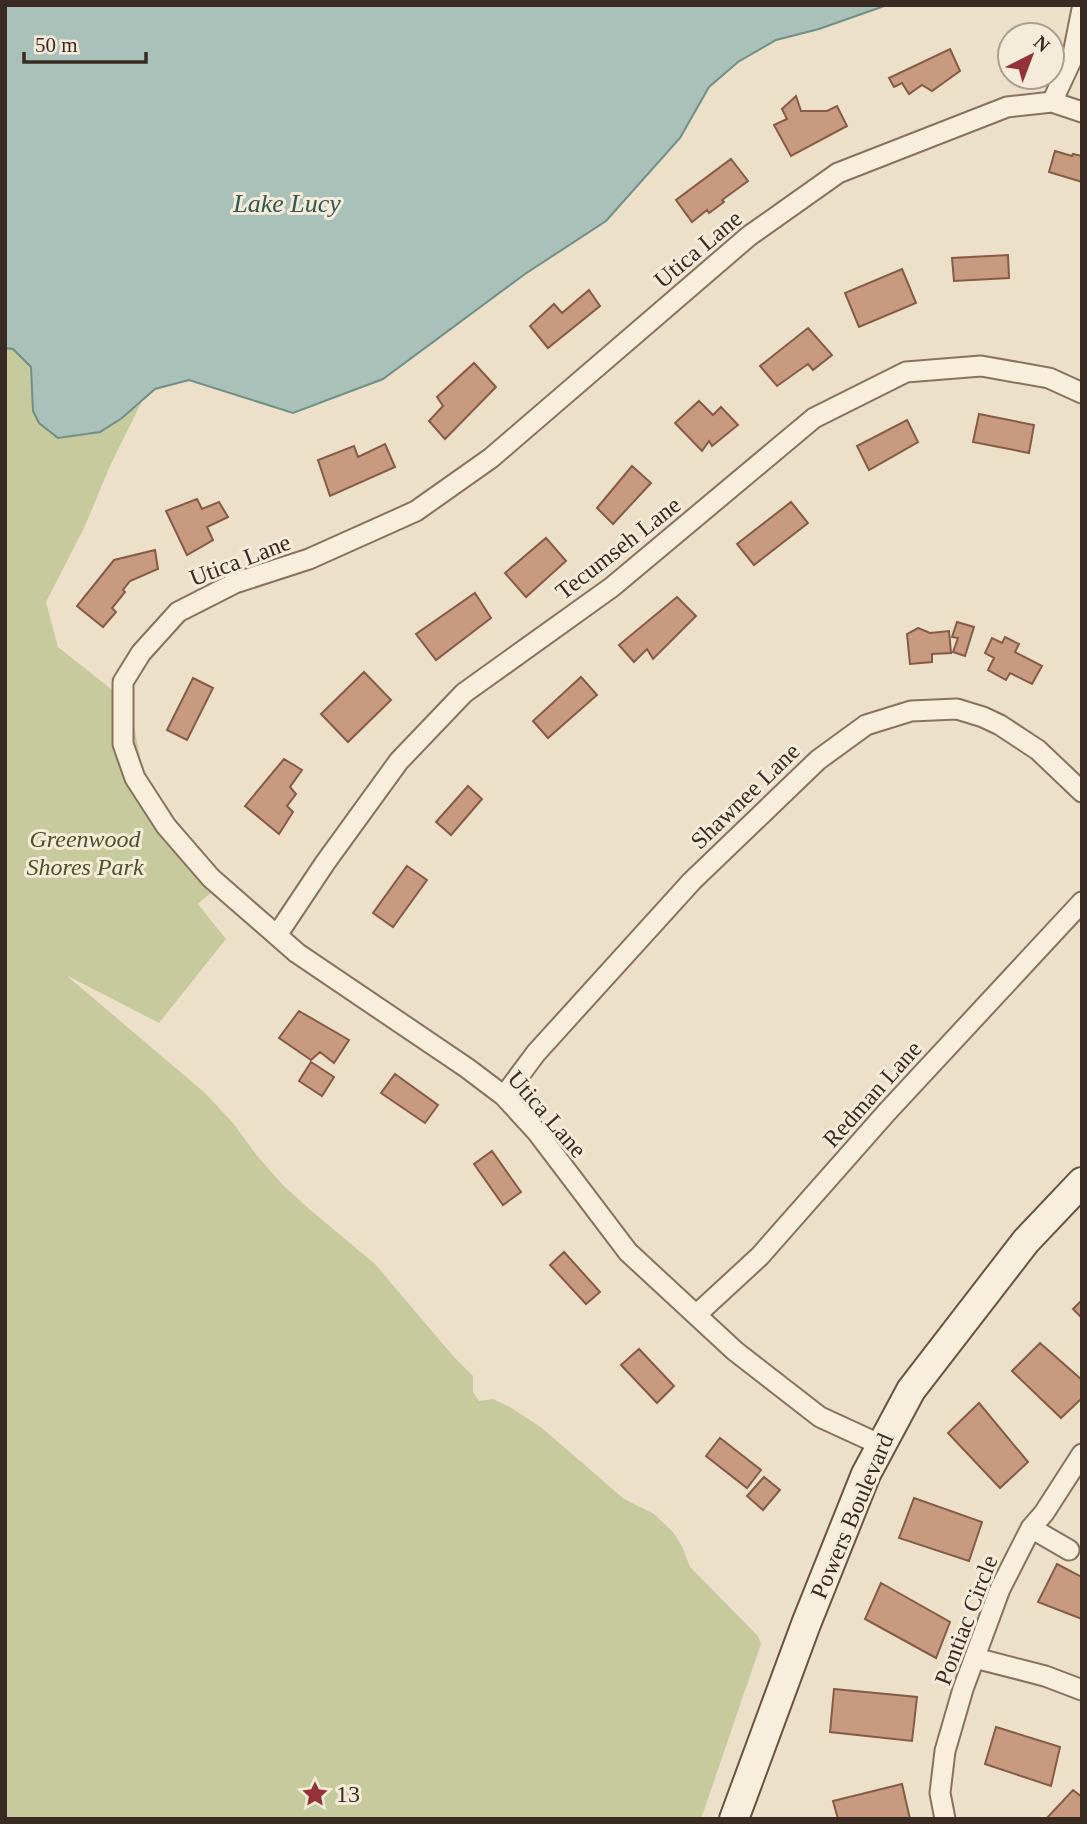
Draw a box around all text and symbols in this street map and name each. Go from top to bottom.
scale bar [24,21,147,65]
north arrow [996,21,1066,91]
text: N [1030,31,1054,56]
text: 50 m [35,33,78,57]
water label: Lake Lucy [232,189,341,218]
street label: Utica Lane [649,205,747,293]
street label: Tecumseh Lane [551,491,685,605]
street label: Utica Lane [186,529,294,591]
street label: Shawnee Lane [685,738,805,854]
park label: Greenwood Shores Park [26,826,144,880]
street label: Redman Lane [818,1036,926,1152]
street label: Utica Lane [502,1065,592,1163]
street label: Powers Boulevard [806,1430,898,1602]
street label: Pontiac Circle [929,1552,1003,1688]
place icon: 13 [300,1779,330,1809]
place label: 13 [336,1781,360,1807]

